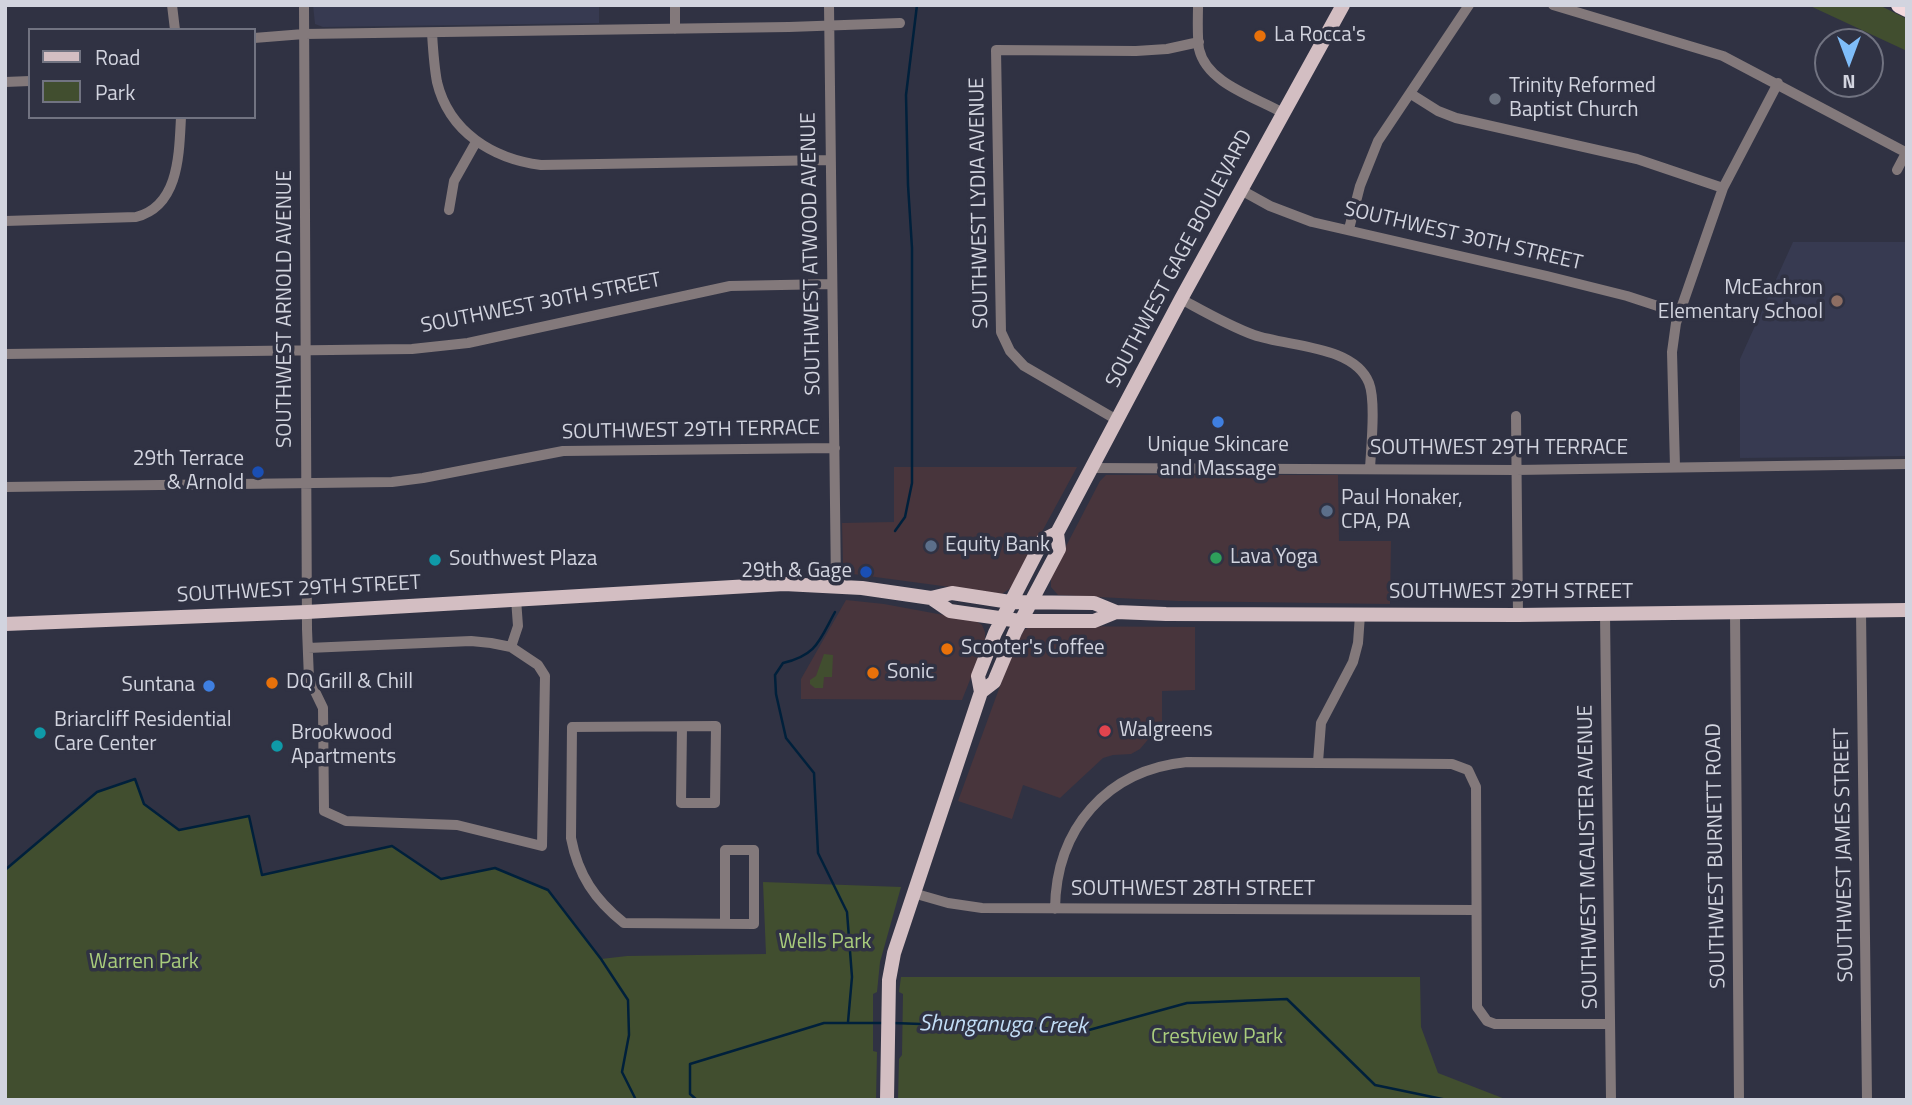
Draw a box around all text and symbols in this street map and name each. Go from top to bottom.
place label: La Rocca's [1274,23,1366,49]
legend [28,28,256,119]
marker: La Rocca's [1252,28,1268,44]
north arrow [1814,28,1884,98]
text: Road [95,41,140,73]
text: N [1842,68,1856,97]
place label: Trinity Reformed Baptist Church [1509,74,1656,124]
text: Park [95,76,135,108]
street label: SOUTHWEST LYDIA AVENUE [965,77,995,329]
marker: Trinity Reformed Baptist Church [1487,91,1503,107]
street label: SOUTHWEST ATWOOD AVENUE [797,112,827,396]
street label: SOUTHWEST GAGE BOULEVARD [1101,126,1259,392]
street label: SOUTHWEST ARNOLD AVENUE [273,170,299,448]
street label: SOUTHWEST 30TH STREET [1341,197,1585,277]
street label: SOUTHWEST 30TH STREET [419,268,663,340]
place label: McEachron Elementary School [1658,276,1823,326]
marker: McEachron Elementary School [1829,293,1845,309]
marker: Unique Skincare and Massage [1210,414,1226,430]
street label: SOUTHWEST 29TH TERRACE [562,416,820,446]
place label: Unique Skincare and Massage [1147,433,1289,483]
street label: SOUTHWEST 29TH TERRACE [1370,436,1628,462]
place label: 29th Terrace & Arnold [133,447,244,497]
marker: 29th Terrace & Arnold [250,464,266,480]
place label: Paul Honaker, CPA, PA [1341,486,1463,536]
marker: Paul Honaker, CPA, PA [1319,503,1335,519]
place label: Equity Bank [945,533,1050,559]
marker: Equity Bank [923,538,939,554]
place label: Lava Yoga [1230,545,1318,571]
place label: Southwest Plaza [449,547,597,573]
marker: Lava Yoga [1208,550,1224,566]
marker: Southwest Plaza [427,552,443,568]
place label: 29th & Gage [741,559,852,585]
marker: 29th & Gage [858,564,874,580]
street label: SOUTHWEST 29TH STREET [176,571,422,609]
street label: SOUTHWEST 29TH STREET [1389,580,1633,606]
place label: Scooter's Coffee [961,636,1105,662]
marker: Scooter's Coffee [939,641,955,657]
place label: Sonic [887,660,935,686]
marker: Sonic [865,665,881,681]
place label: DQ Grill & Chill [286,670,413,696]
place label: Suntana [122,673,195,699]
marker: DQ Grill & Chill [264,675,280,691]
marker: Suntana [201,678,217,694]
street label: SOUTHWEST MCALISTER AVENUE [1574,704,1604,1010]
place label: Briarcliff Residential Care Center [54,708,231,758]
place label: Walgreens [1119,718,1213,744]
place label: Brookwood Apartments [291,721,396,771]
marker: Walgreens [1097,723,1113,739]
street label: SOUTHWEST BURNETT ROAD [1702,723,1732,989]
marker: Briarcliff Residential Care Center [32,725,48,741]
street label: SOUTHWEST JAMES STREET [1830,727,1860,983]
marker: Brookwood Apartments [269,738,285,754]
street label: SOUTHWEST 28TH STREET [1071,877,1315,903]
park label: Wells Park [778,930,872,956]
park label: Warren Park [89,950,199,976]
water label: Shunganuga Creek [919,1011,1087,1041]
park label: Crestview Park [1151,1025,1283,1051]

